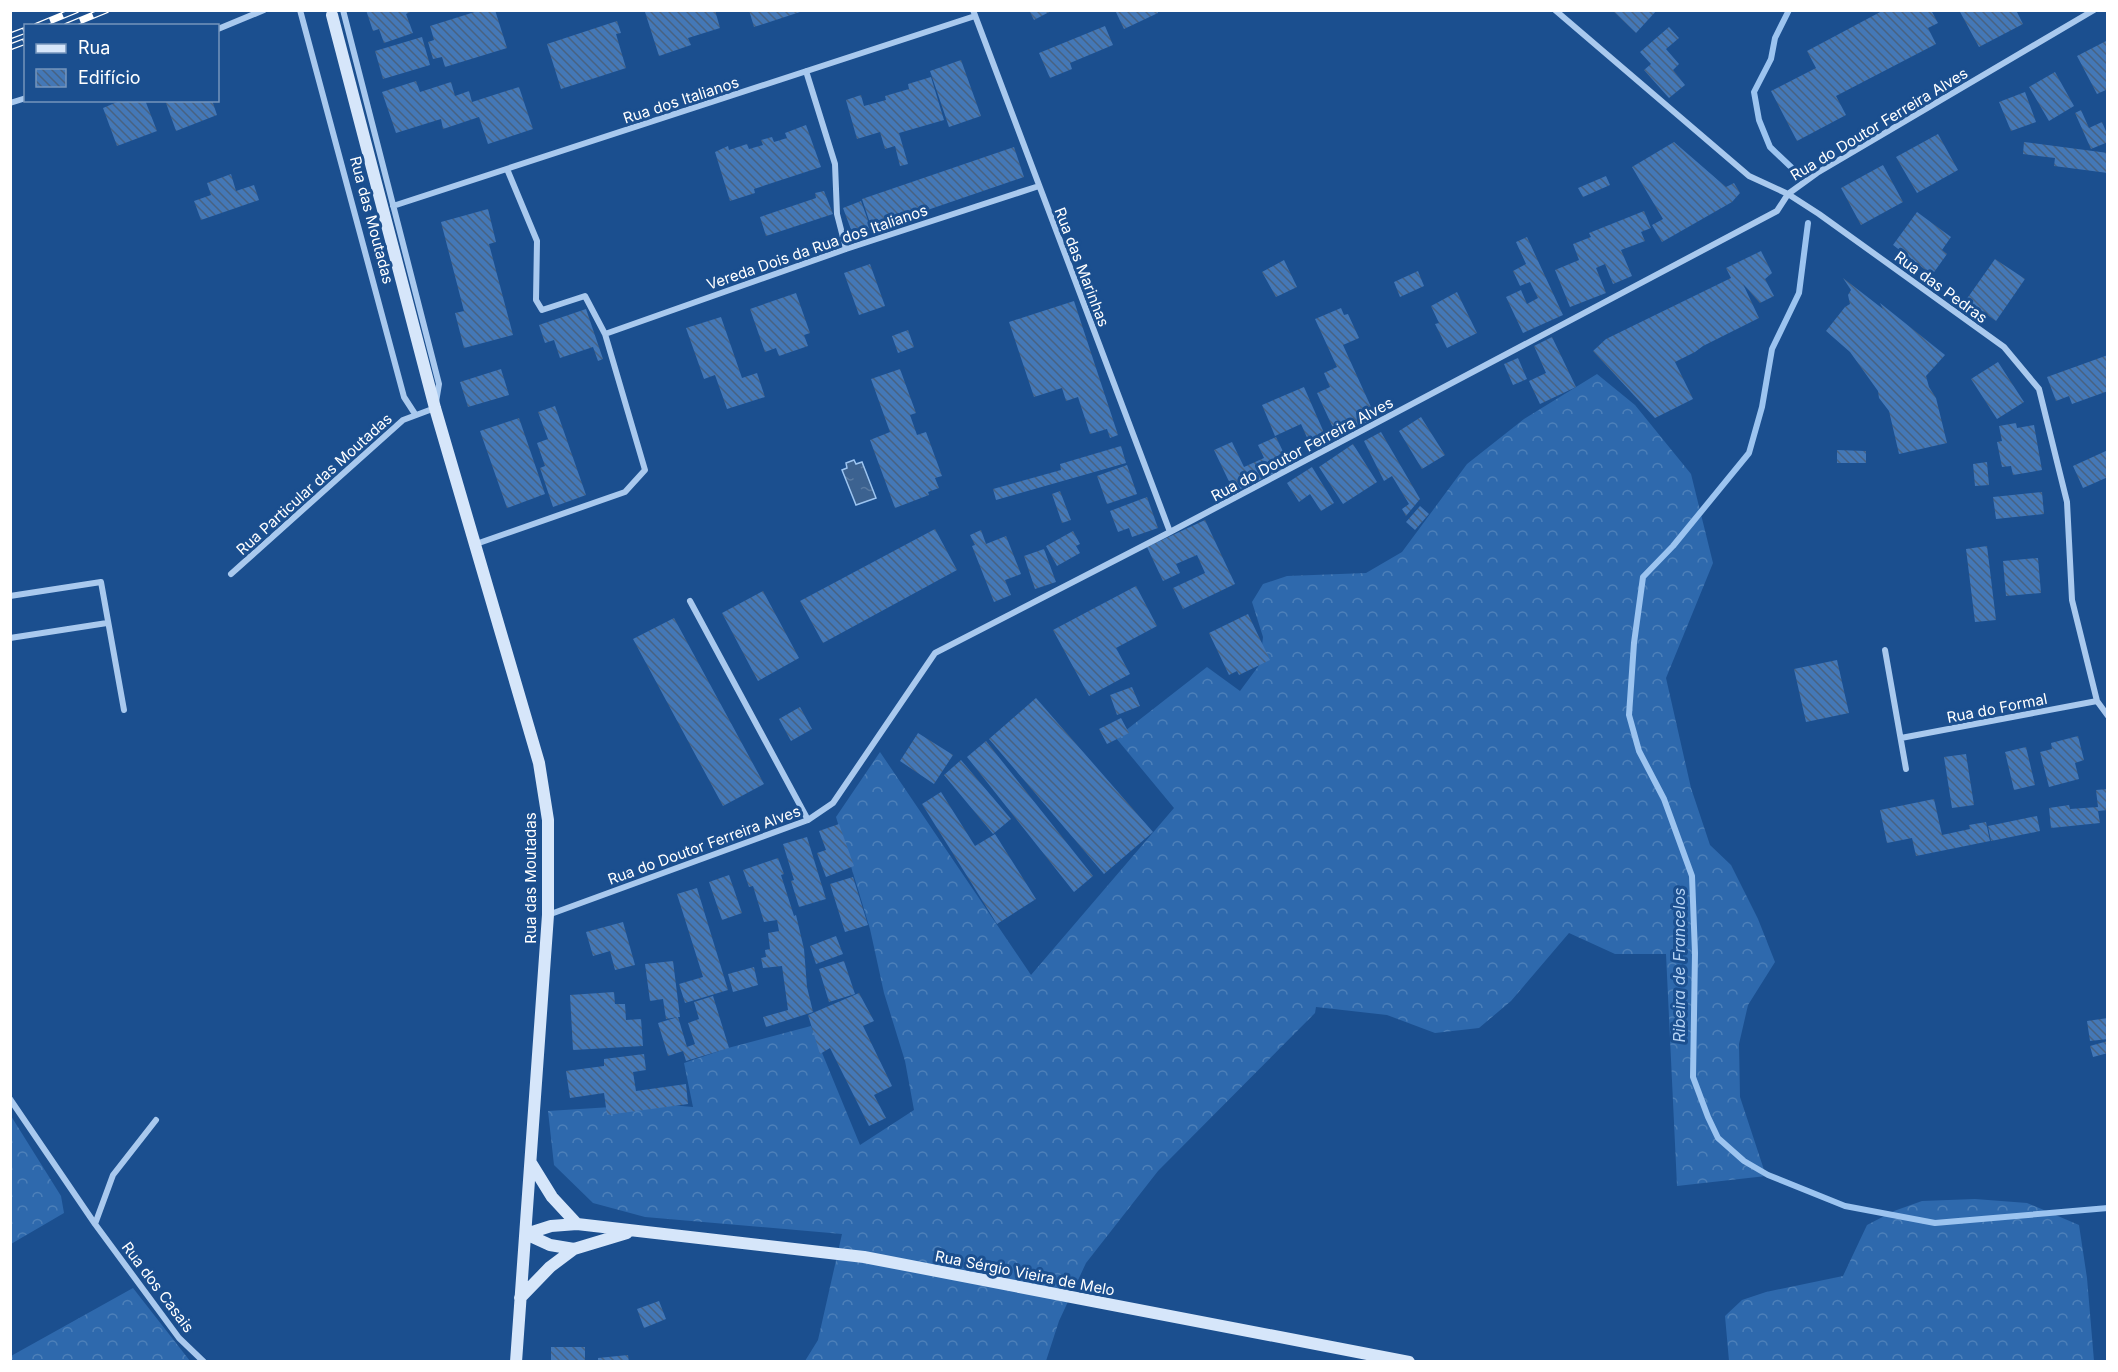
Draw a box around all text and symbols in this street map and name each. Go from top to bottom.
legend [24,24,219,102]
text: Rua [78,37,110,58]
street label: Rua do Doutor Ferreira Alves [1787,63,1971,185]
text: Edifício [78,67,141,88]
street label: Rua dos Italianos [621,72,741,128]
street label: Rua das Moutadas [346,154,398,286]
street label: Vereda Dois da Rua dos Italianos [704,200,930,294]
street label: Rua das Marinhas [1050,205,1114,330]
street label: Rua das Pedras [1891,247,1991,327]
street label: Rua do Doutor Ferreira Alves [1208,393,1396,505]
street label: Rua Particular das Moutadas [232,409,396,559]
street label: Rua do Formal [1945,689,2049,727]
street label: Rua do Doutor Ferreira Alves [605,801,803,889]
street label: Rua das Moutadas [521,812,540,944]
water label: Ribeira de Francelos [1669,888,1689,1042]
street label: Rua dos Casais [118,1238,198,1336]
street label: Rua Sérgio Vieira de Melo [934,1246,1116,1300]

